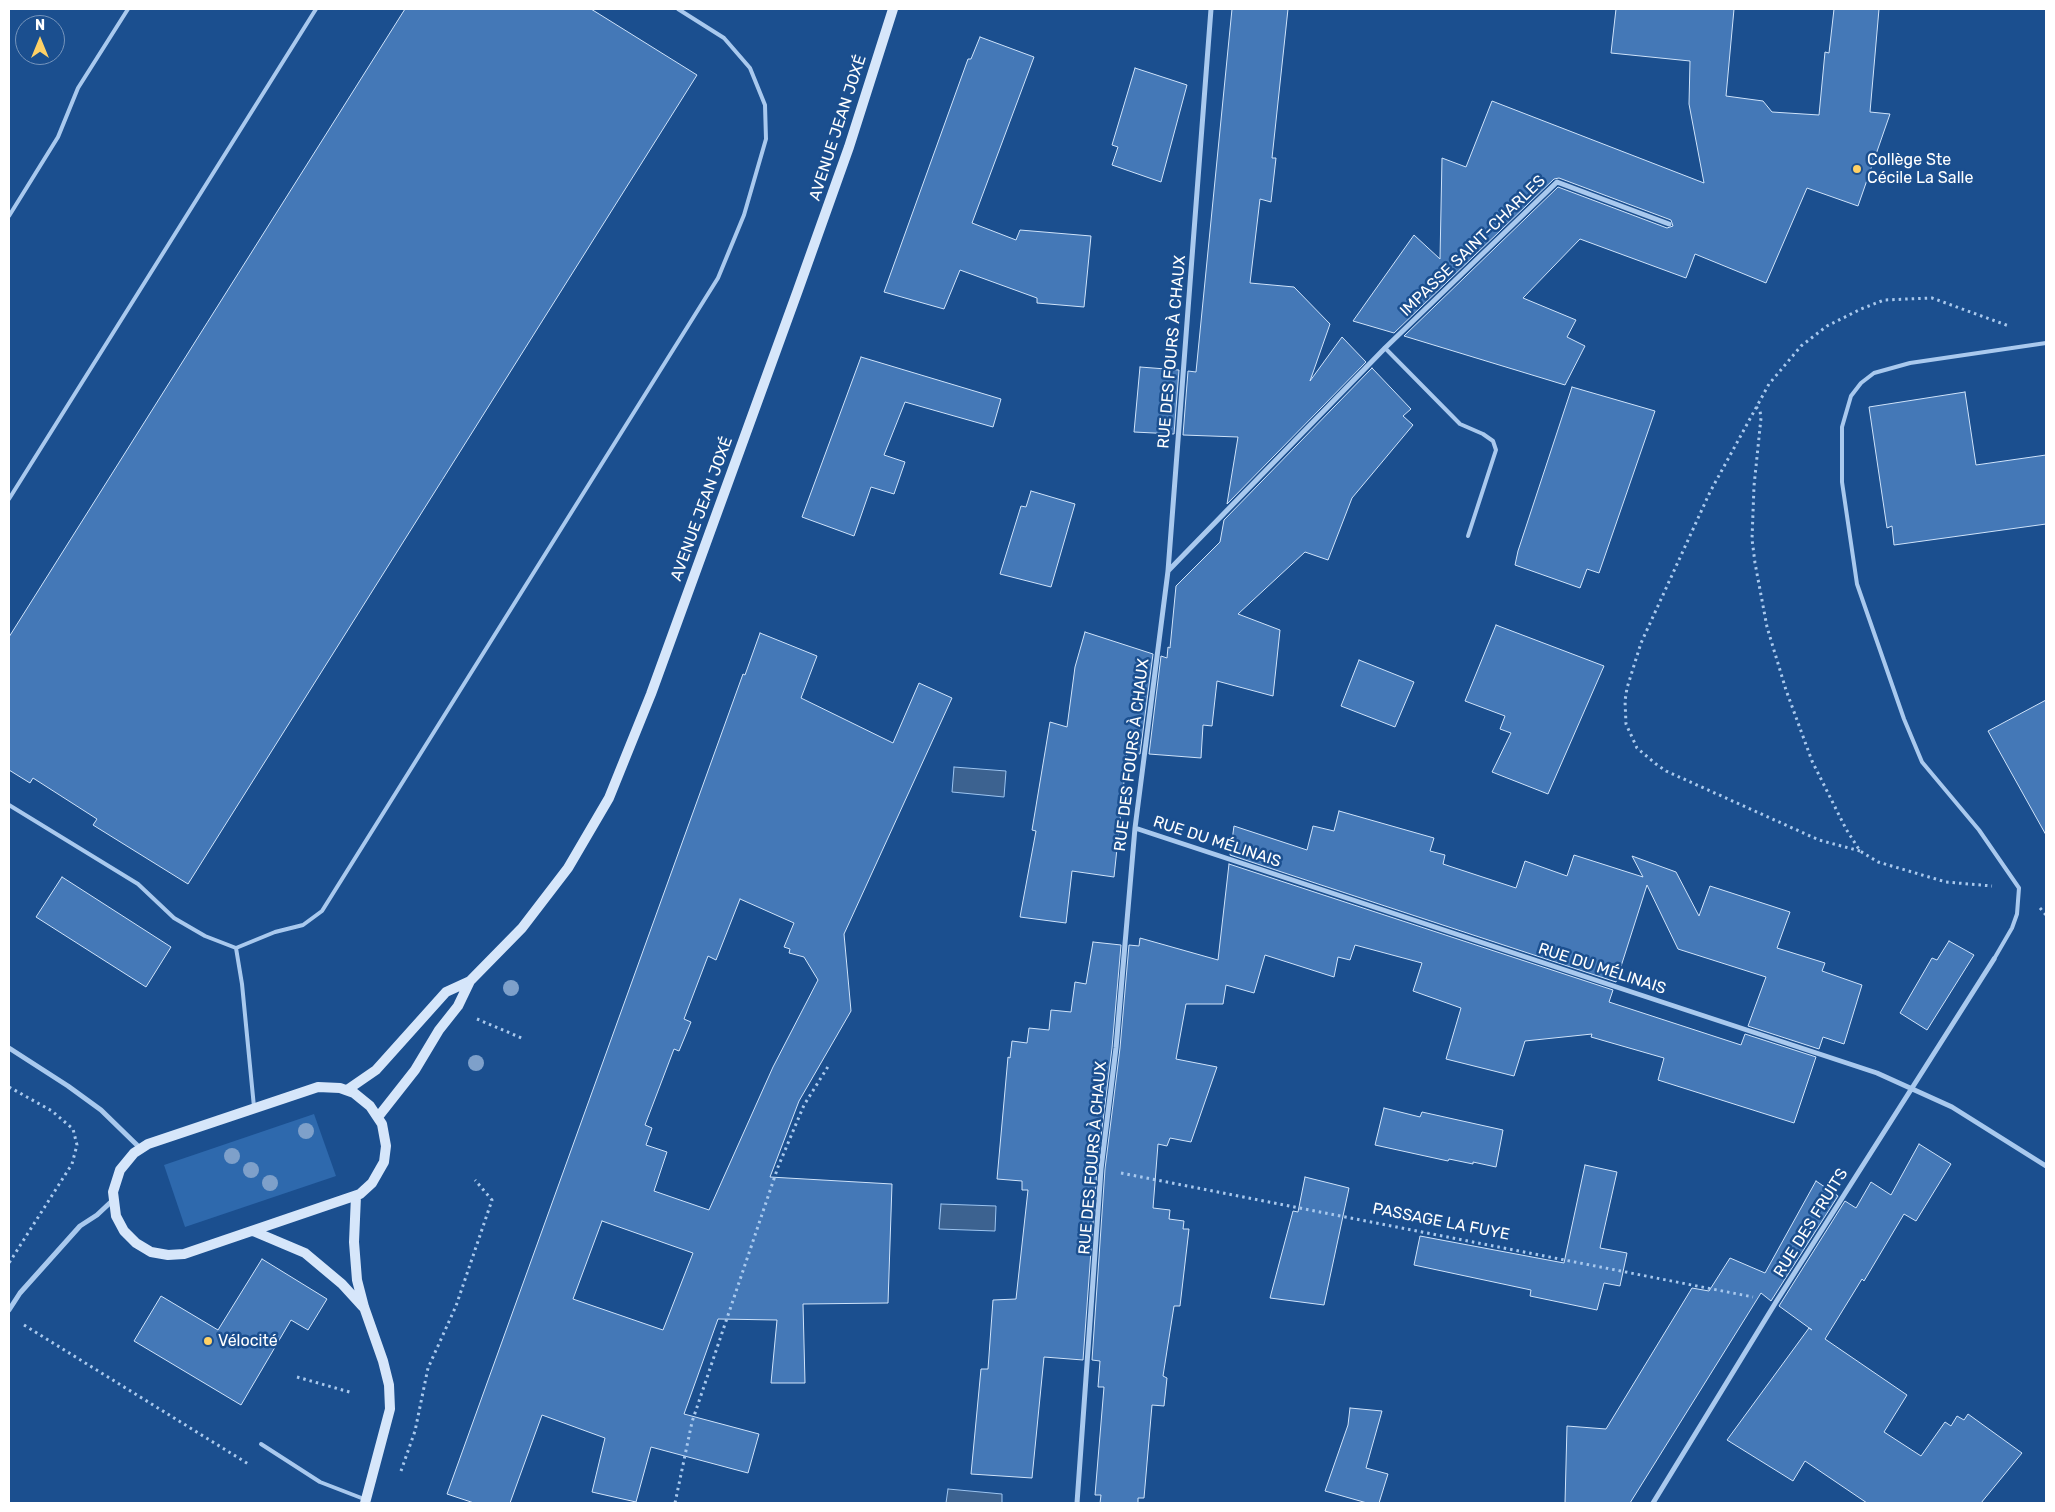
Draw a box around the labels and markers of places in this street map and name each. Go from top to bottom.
place label: Collège Ste Cécile La Salle [1867,150,1973,188]
marker: Collège Ste Cécile La Salle [1851,163,1863,175]
place label: Vélocité [218,1331,278,1351]
marker: Vélocité [202,1335,214,1347]

